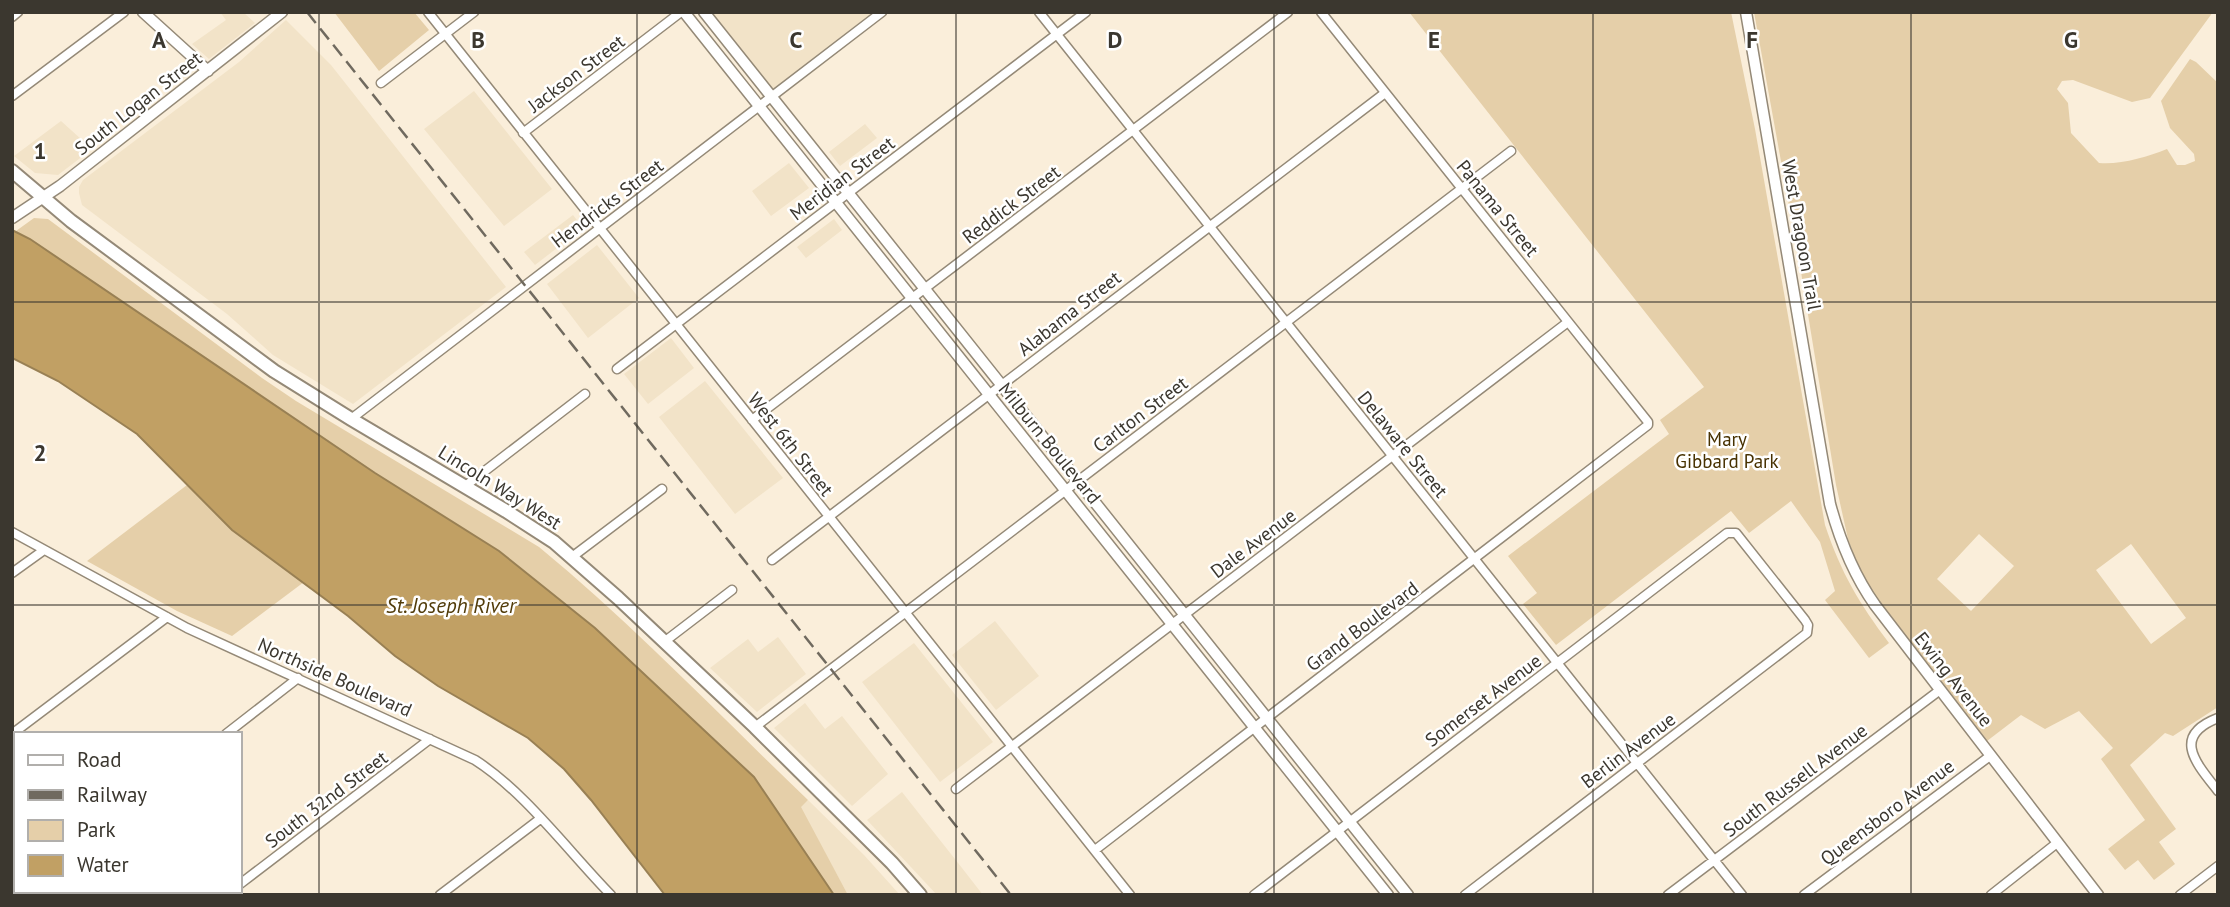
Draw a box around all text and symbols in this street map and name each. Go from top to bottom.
text: A [152,25,166,54]
text: B [471,25,485,54]
text: C [790,25,803,54]
text: D [1108,25,1122,54]
text: E [1428,25,1440,54]
text: F [1746,25,1758,54]
text: G [2064,25,2078,54]
street label: Jackson Street [522,29,630,118]
street label: South Logan Street [70,46,207,160]
street label: Meridian Street [785,130,900,225]
text: 1 [33,136,47,165]
street label: Hendricks Street [546,153,668,253]
street label: Panama Street [1452,155,1545,262]
street label: West Dragoon Trail [1777,158,1827,313]
street label: Reddick Street [957,159,1065,249]
street label: Alabama Street [1013,265,1126,361]
street label: Carlton Street [1088,370,1193,457]
street label: Milburn Boulevard [994,377,1106,509]
street label: Delaware Street [1353,386,1454,503]
street label: West 6th Street [743,387,839,501]
park label: Mary Gibbard Park [1675,427,1779,473]
text: 2 [33,438,47,467]
street label: Lincoln Way West [434,440,566,535]
street label: Dale Avenue [1206,503,1300,583]
street label: Grand Boulevard [1301,576,1423,676]
water label: St. Joseph River [386,592,518,619]
street label: Ewing Avenue [1910,627,1998,731]
street label: Northside Boulevard [254,632,416,722]
street label: Somerset Avenue [1420,648,1546,752]
street label: Berlin Avenue [1576,707,1680,793]
street label: South Russell Avenue [1718,718,1872,842]
legend [14,732,242,893]
street label: South 32nd Street [260,745,393,853]
text: Road [77,746,121,773]
street label: Queensboro Avenue [1815,754,1959,870]
text: Railway [77,781,147,808]
text: Park [77,816,116,843]
text: Water [77,851,129,878]

